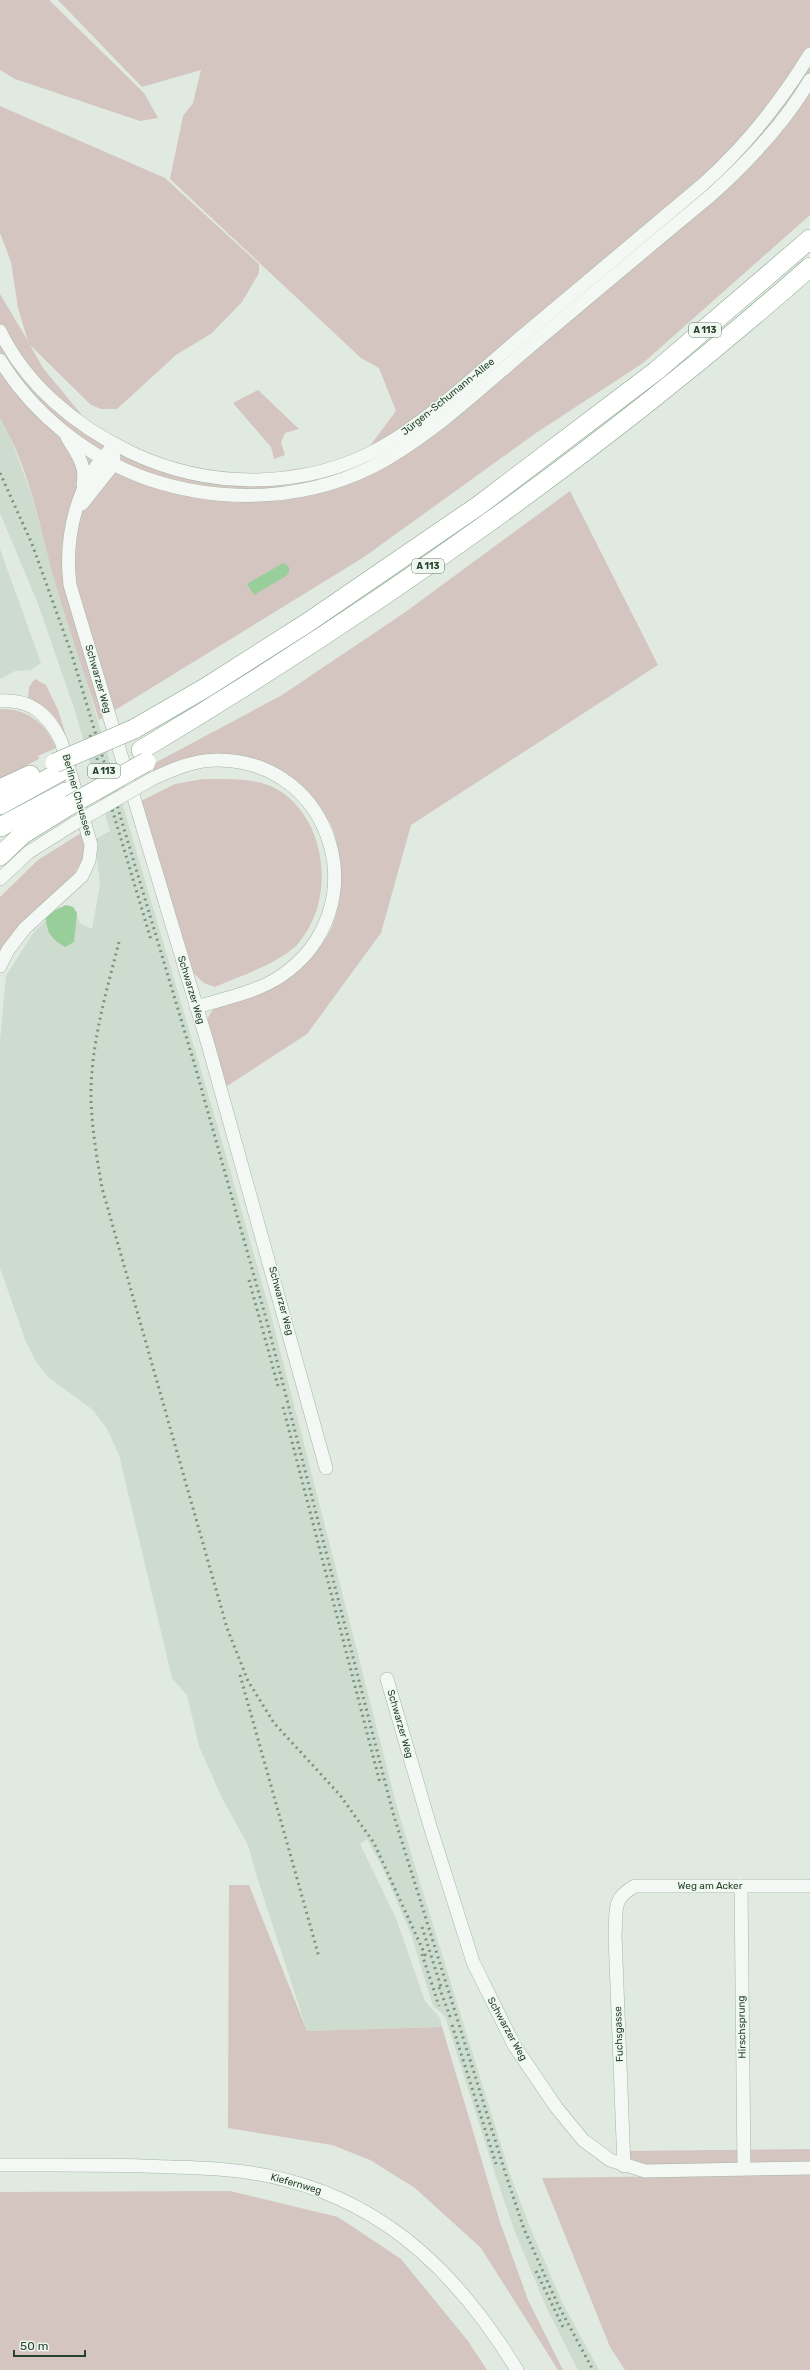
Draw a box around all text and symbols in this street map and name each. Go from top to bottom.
road number: A 113 [689,323,721,337]
street label: Jürgen-Schumann-Allee [399,356,497,438]
road number: A 113 [412,559,444,573]
street label: Schwarzer Weg [82,643,114,715]
street label: Berliner Chaussee [60,753,94,838]
road number: A 113 [88,764,120,778]
street label: Schwarzer Weg [175,954,207,1026]
street label: Schwarzer Weg [266,1265,296,1337]
street label: Schwarzer Weg [384,1688,416,1760]
street label: Weg am Acker [678,1880,743,1892]
street label: Schwarzer Weg [485,1995,529,2063]
street label: Hirschsprung [735,1995,749,2059]
street label: Fuchsgasse [612,2006,626,2062]
street label: Kiefernweg [269,2171,323,2197]
scale bar [14,2332,85,2358]
text: 50 m [20,2339,48,2353]

